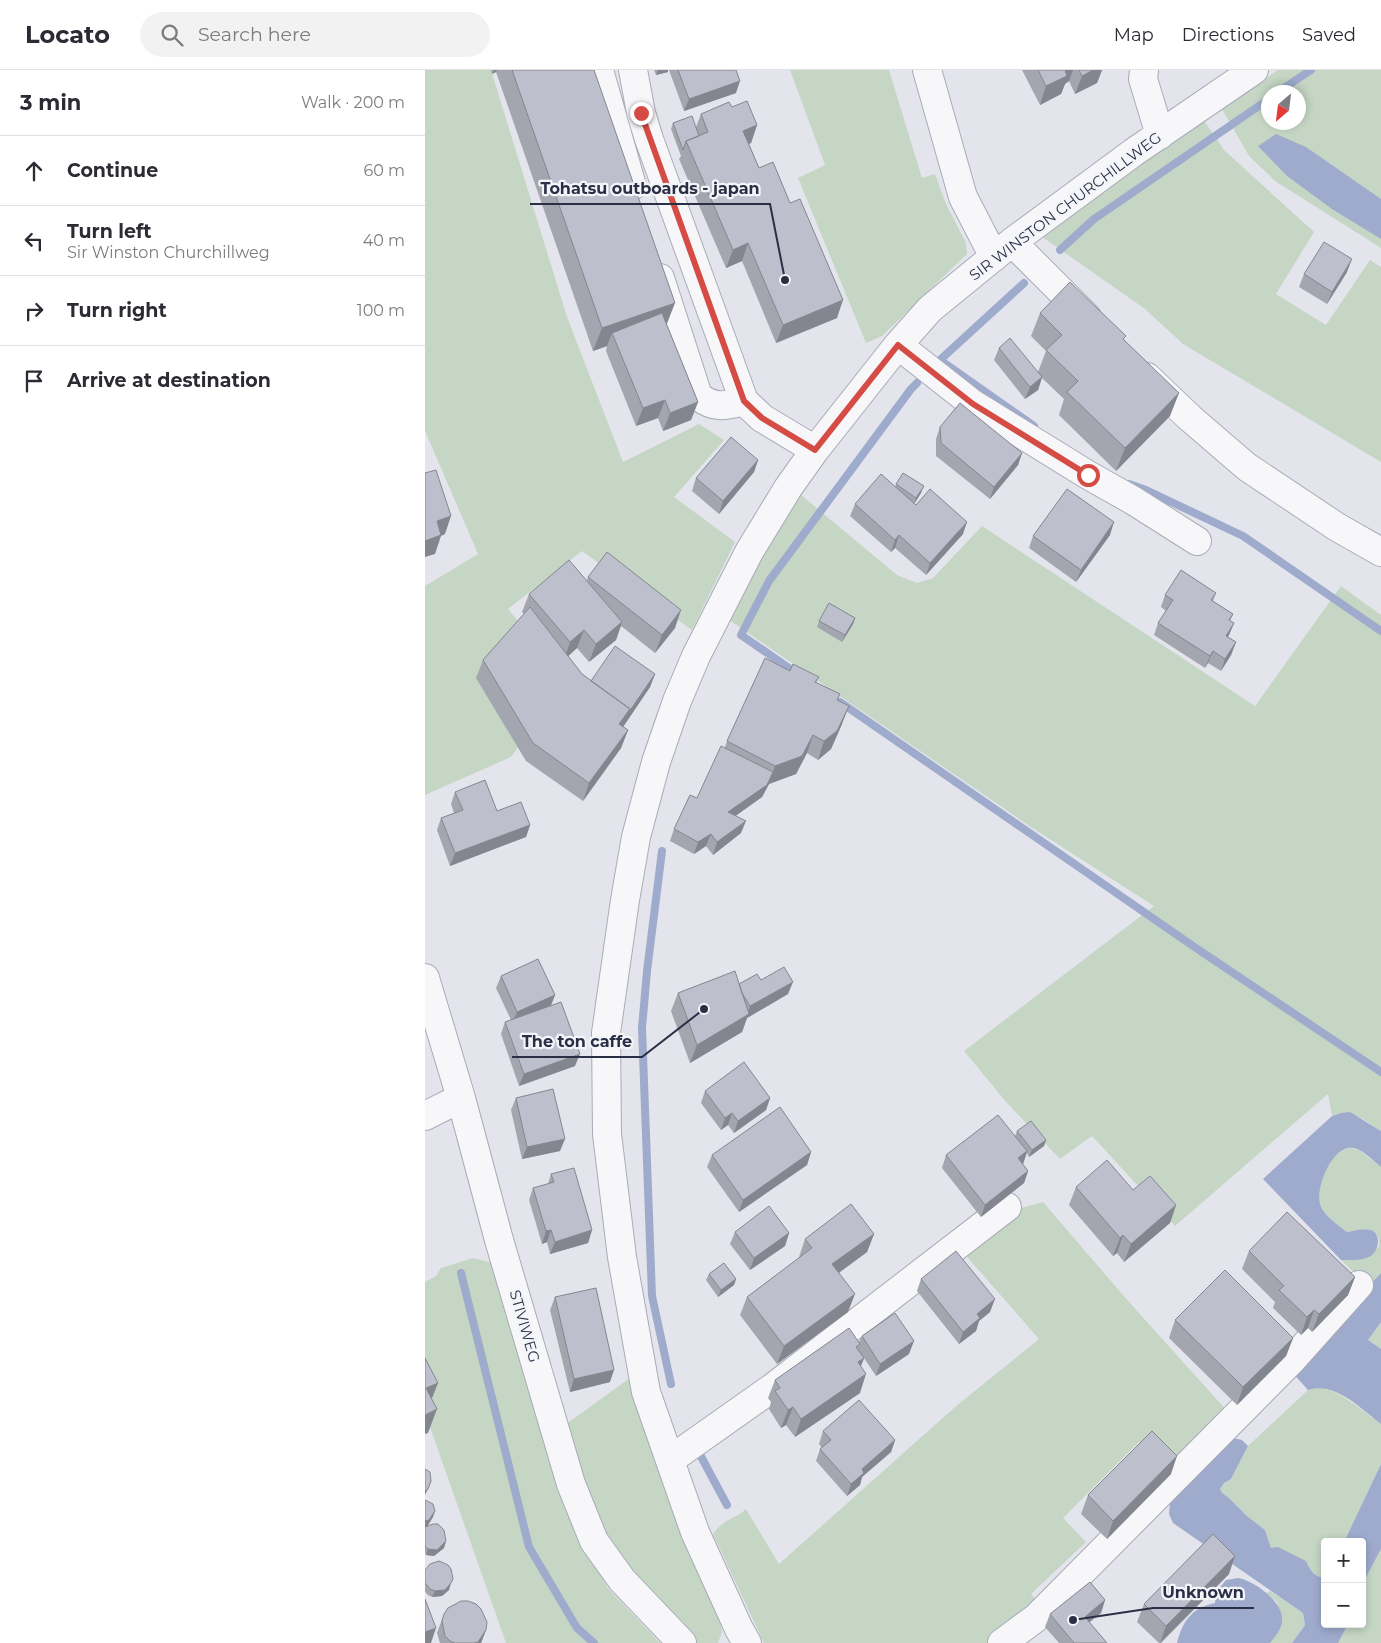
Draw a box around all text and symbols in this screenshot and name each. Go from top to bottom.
search box [140,12,490,57]
text: Locato [25,20,110,49]
icon: search [158,21,186,49]
text: Search here [198,23,311,46]
text: Map [1114,24,1154,46]
text: Directions [1182,24,1274,46]
text: Saved [1302,24,1356,46]
north arrow [1261,85,1306,130]
text: 3 min [20,90,81,115]
text: Walk · 200 m [301,93,405,112]
route end [630,102,653,125]
street label: SIR WINSTON CHURCHILLWEG [965,127,1165,285]
icon: ahead [20,157,48,185]
text: Continue [67,159,158,182]
text: 60 m [363,161,405,180]
callout: Tohatsu outboards - japan [530,173,770,204]
text: Tohatsu outboards - japan [540,179,760,198]
text: Turn left [67,220,152,243]
icon: left [20,227,48,255]
text: 40 m [363,231,405,250]
text: Sir Winston Churchillweg [67,243,270,262]
icon: right [20,297,48,325]
text: Turn right [67,299,167,322]
text: 100 m [357,301,405,320]
icon: arrive [20,367,48,395]
text: Arrive at destination [67,369,271,392]
route start [1077,464,1100,487]
callout: The ton caffe [512,1026,642,1057]
text: The ton caffe [522,1032,632,1051]
street label: STIVIWEG [506,1288,544,1364]
map controls [1321,1538,1366,1628]
button: + [1321,1538,1366,1583]
callout: Unknown [1153,1577,1254,1608]
text: Unknown [1162,1583,1244,1602]
button: − [1321,1583,1366,1628]

